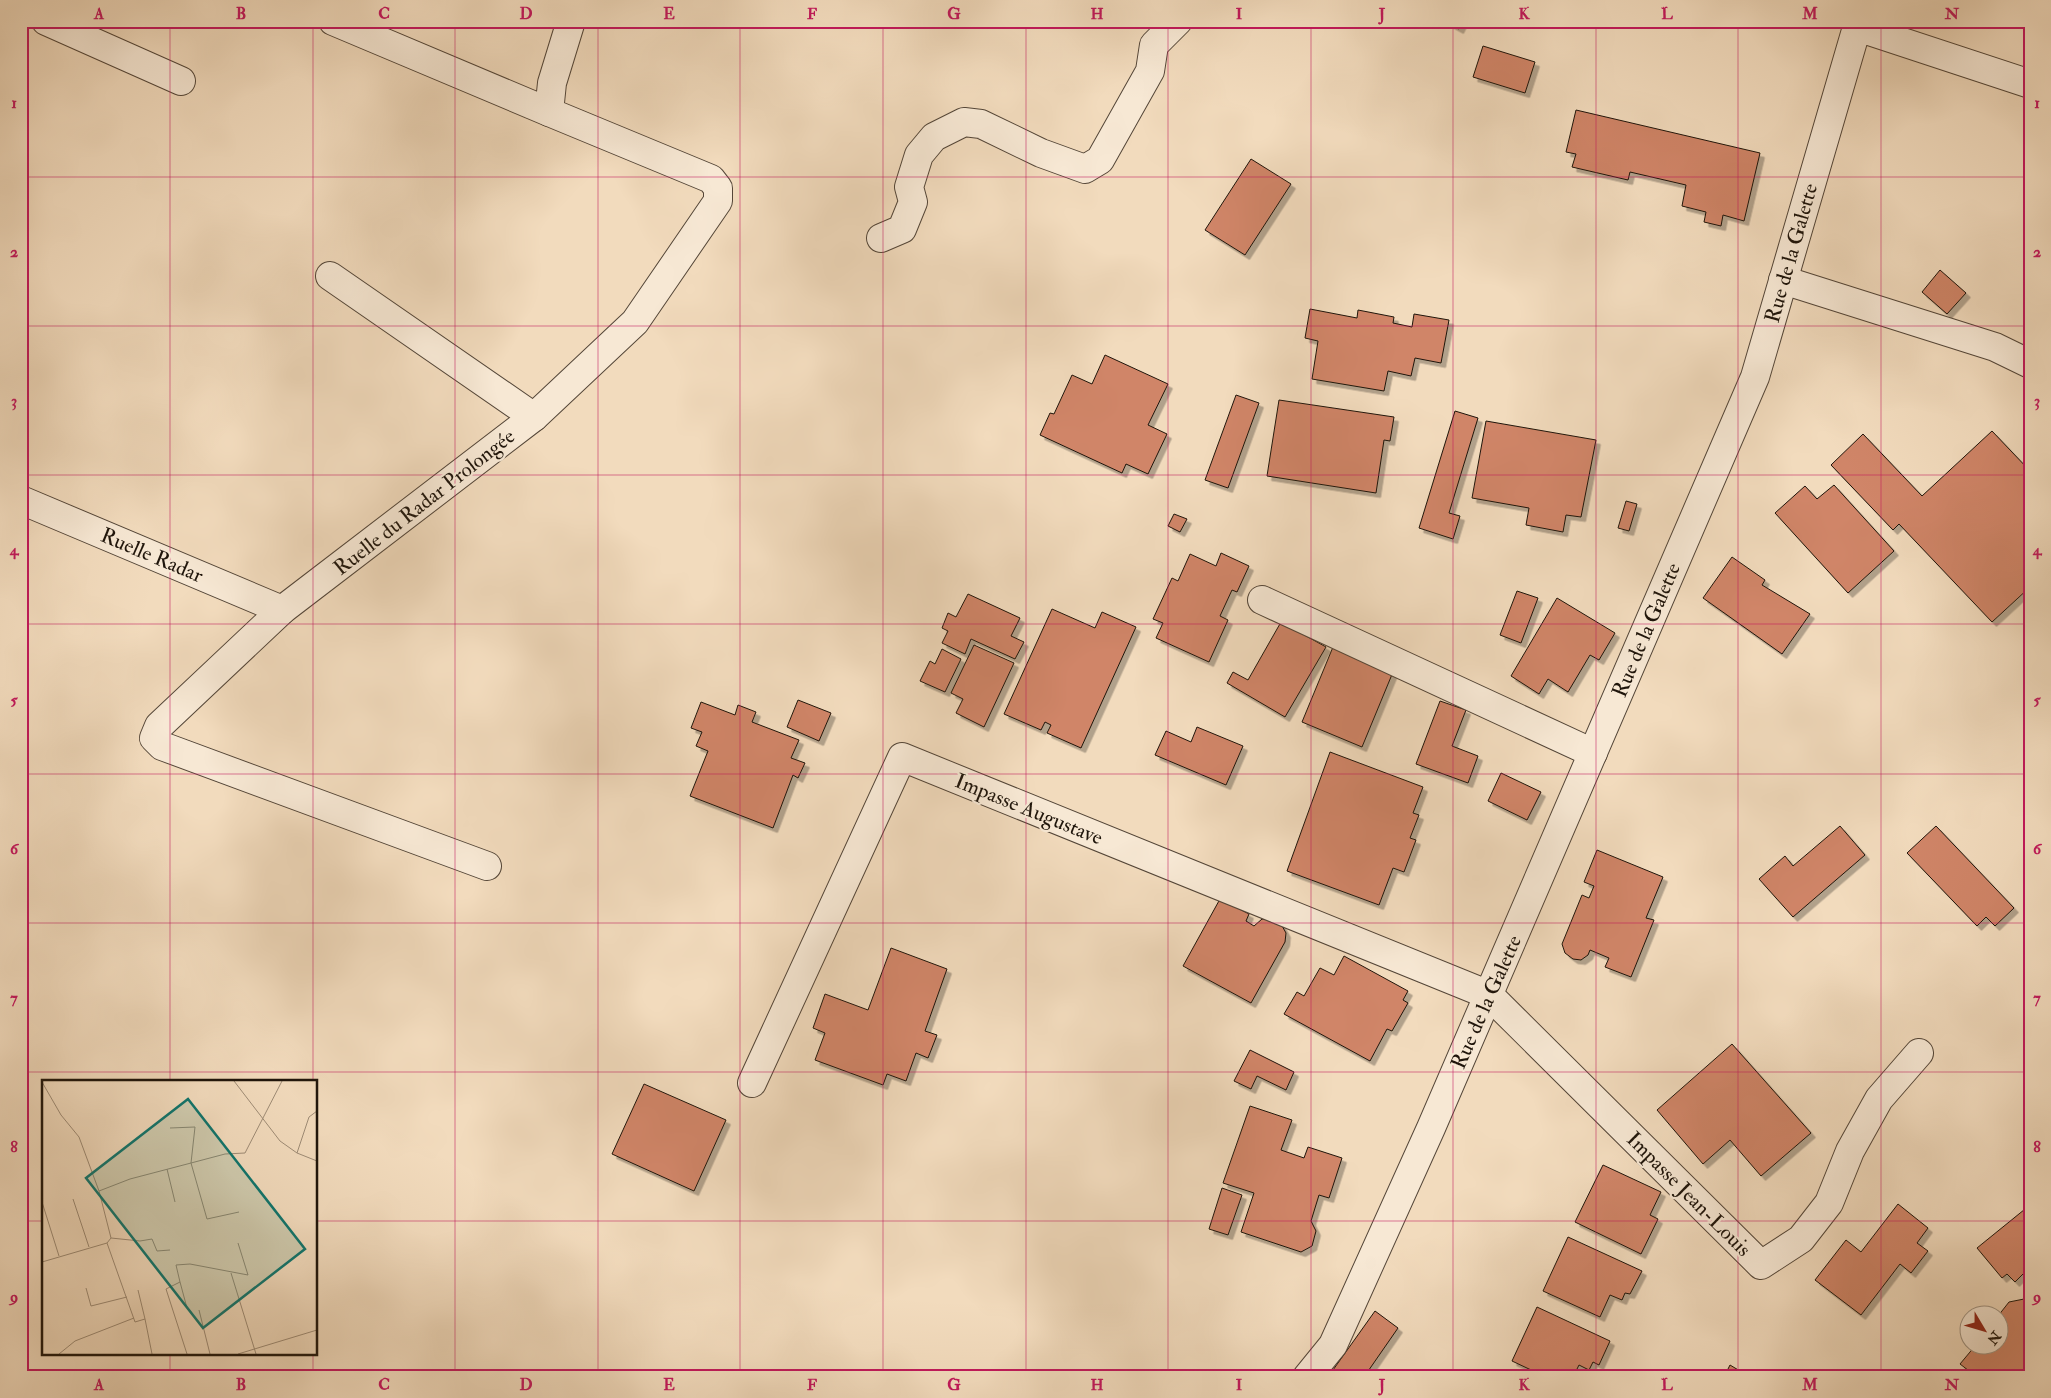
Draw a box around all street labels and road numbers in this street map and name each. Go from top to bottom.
street label: Rue de la Galette [1759,180,1824,326]
street label: Ruelle du Radar Prolongée [328,423,521,582]
street label: Ruelle Radar [96,522,207,589]
street label: Rue de la Galette [1606,559,1687,702]
street label: Impasse Augustave [951,768,1107,851]
street label: Rue de la Galette [1445,931,1528,1073]
street label: Impasse Jean-Louis [1620,1126,1757,1263]

